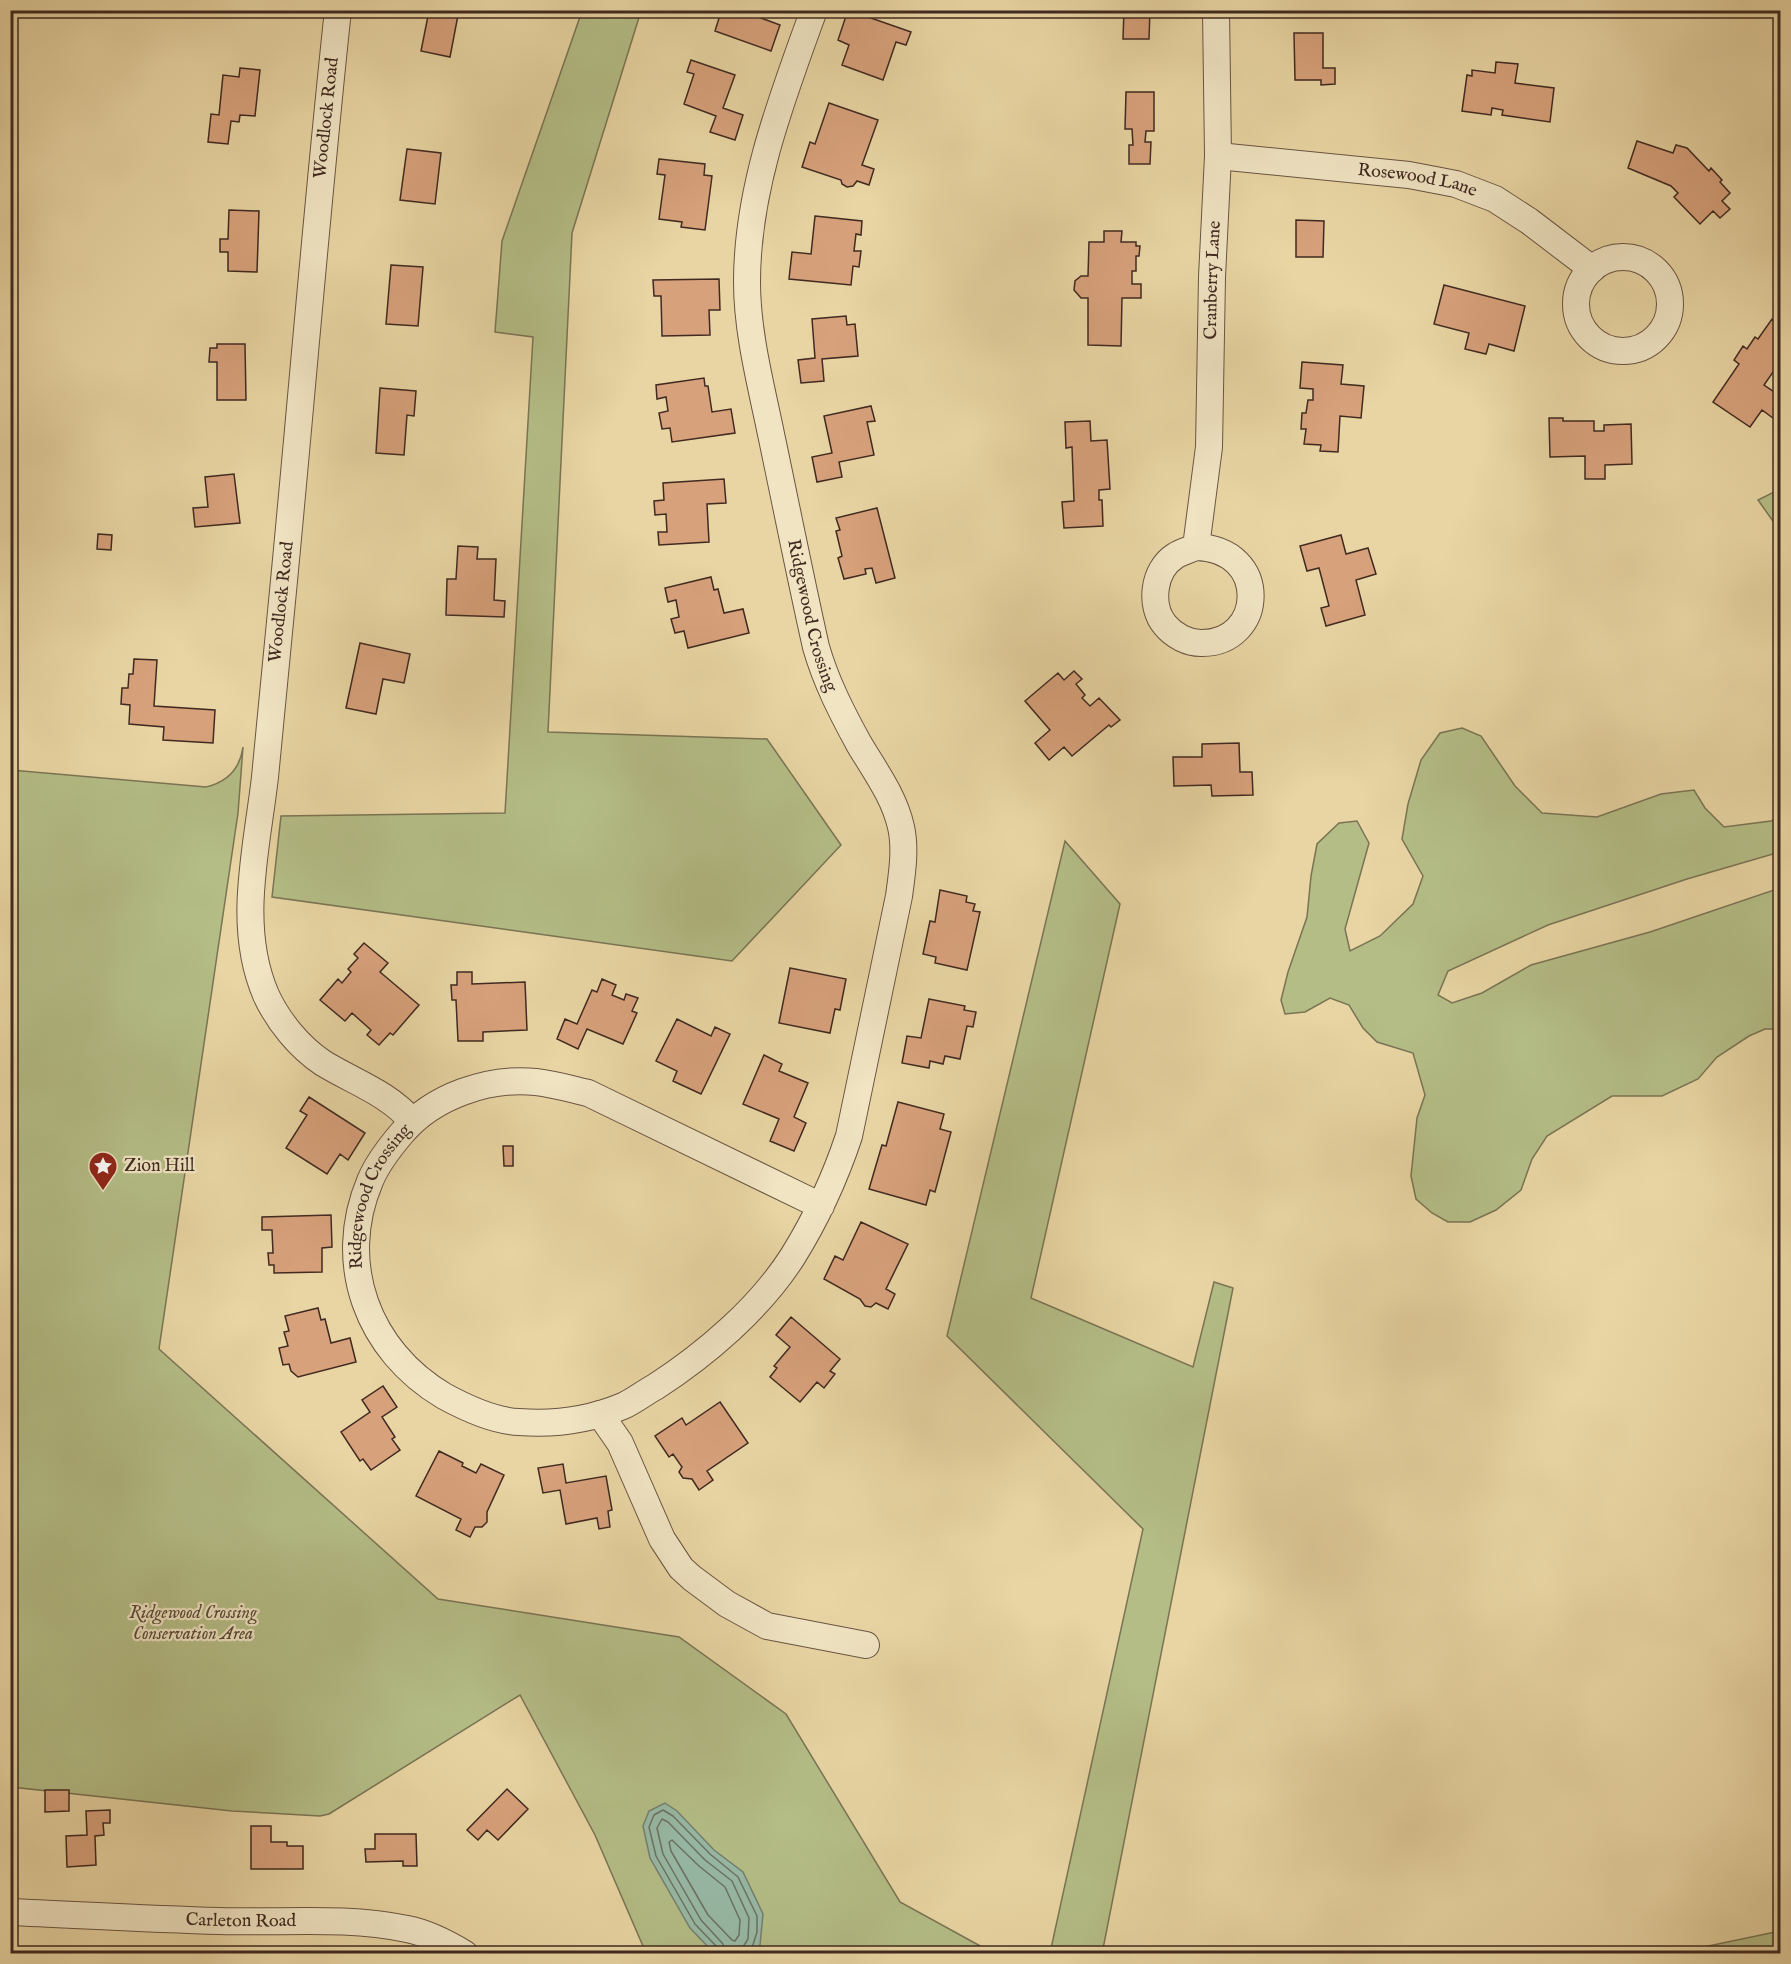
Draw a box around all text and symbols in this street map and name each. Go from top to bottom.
street label: Woodlock Road [309,56,345,180]
street label: Rosewood Lane [1357,158,1480,203]
street label: Cranberry Lane [1199,220,1226,340]
street label: Ridgewood Crossing [782,537,843,696]
street label: Woodlock Road [264,540,300,664]
street label: Ridgewood Crossing [344,1119,416,1270]
place icon: Zion Hill [87,1150,119,1192]
place label: Zion Hill [124,1155,195,1178]
park label: Ridgewood Crossing Conservation Area [129,1602,258,1646]
street label: Carleton Road [185,1908,297,1933]

